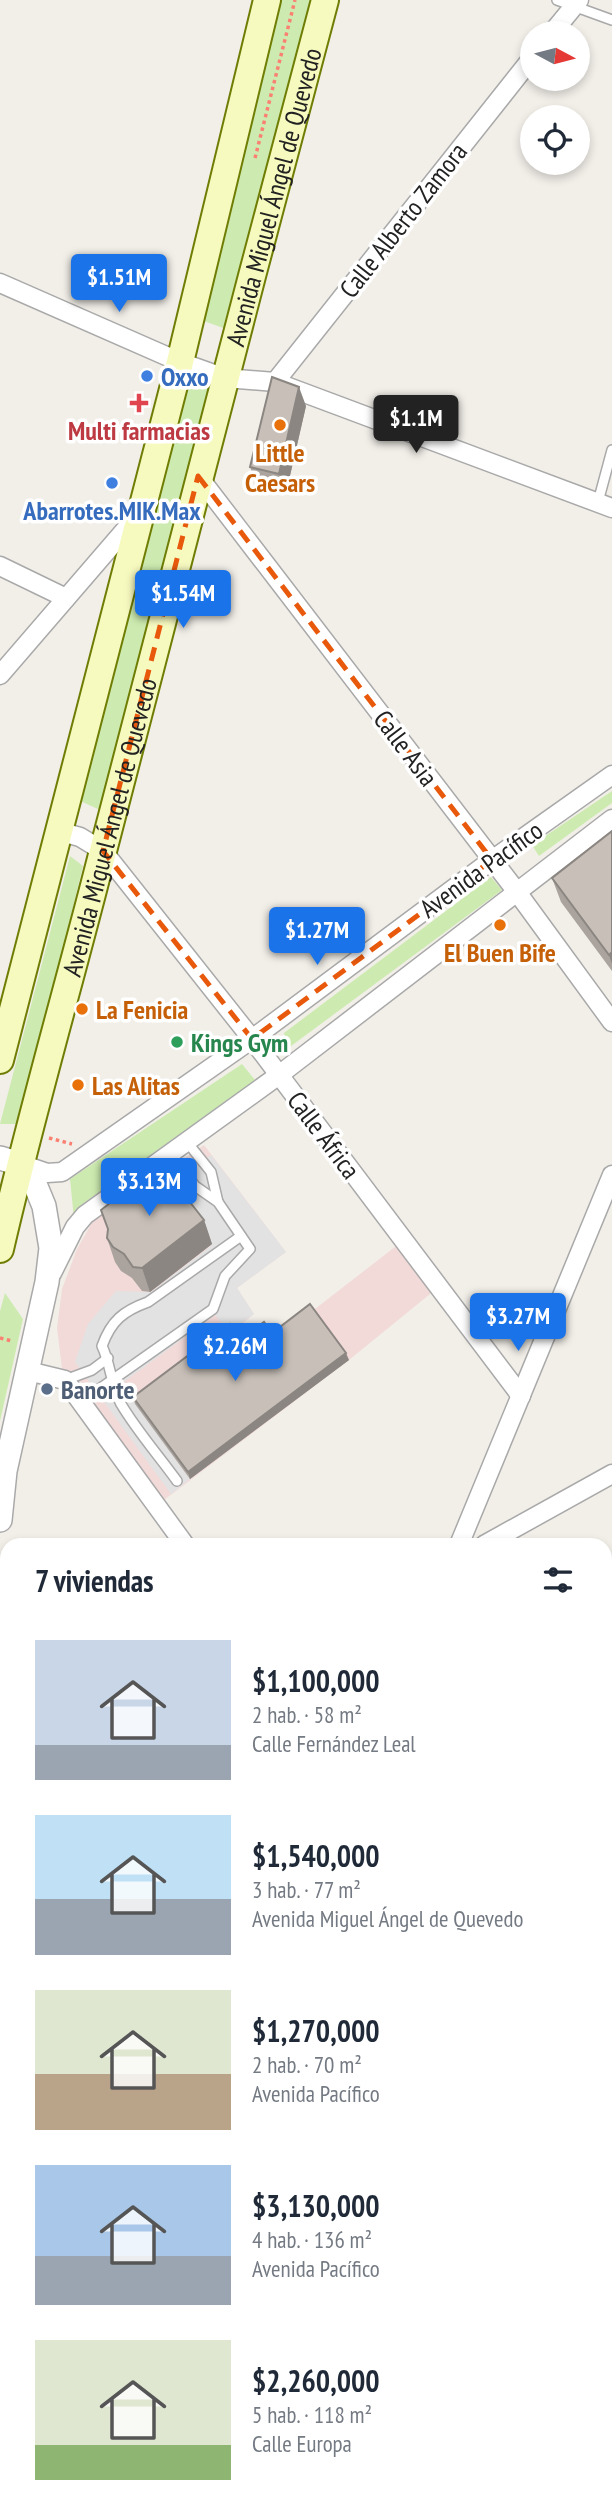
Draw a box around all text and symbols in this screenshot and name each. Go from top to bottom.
north arrow [520,21,590,91]
map controls [520,21,590,175]
street label: Avenida Miguel Ángel de Quevedo [218,44,328,349]
button: locate [520,105,590,175]
street label: Calle Alberto Zamora [332,136,474,304]
pin: $1.51M [62,254,176,314]
text: $1.51M [87,262,151,291]
place label: Oxxo [161,360,208,393]
marker: Oxxo [139,368,155,384]
marker: Multi farmacias [131,395,147,411]
pin: $1.1M [367,396,465,455]
text: $1.1M [389,403,443,432]
place label: Multi farmacias [68,414,210,447]
marker: Little Caesars [272,417,288,433]
place label: Little Caesars [245,436,315,499]
marker: Abarrotes.MIK.Max [104,475,120,491]
place label: Abarrotes.MIK.Max [22,494,201,527]
pin: $1.54M [126,570,240,630]
text: $1.54M [151,578,215,607]
street label: Avenida Miguel Ángel de Quevedo [54,674,163,980]
street label: Calle Asia [367,703,445,793]
street label: Avenida Pacífico [413,813,549,925]
pin: $1.27M [260,908,374,967]
text: $1.27M [285,915,349,944]
marker: El Buen Bife [492,917,508,933]
place label: El Buen Bife [444,936,556,969]
place label: La Fenicia [96,993,188,1026]
marker: La Fenicia [74,1001,90,1017]
place label: Kings Gym [191,1026,288,1059]
marker: Kings Gym [169,1034,185,1050]
place label: Las Alitas [92,1069,180,1102]
marker: Las Alitas [70,1077,86,1093]
street label: Calle África [280,1085,368,1185]
pin: $3.13M [92,1158,206,1218]
text: $3.13M [117,1166,181,1195]
pin: $3.27M [461,1294,575,1353]
text: $3.27M [486,1301,550,1330]
pin: $2.26M [178,1324,292,1383]
text: $2.26M [203,1331,267,1360]
place label: Banorte [61,1373,135,1406]
marker: Banorte [39,1381,55,1397]
text: 7 viviendas [35,1561,154,1600]
icon: filters [539,1561,577,1599]
text: $1,100,000 [252,1661,380,1700]
icon: home [91,1668,175,1752]
text: 2 hab. · 58 m² [252,1700,362,1729]
text: Calle Fernández Leal [252,1729,416,1758]
text: $1,540,000 [252,1836,380,1875]
icon: home [91,1843,175,1927]
text: 3 hab. · 77 m² [252,1875,361,1904]
text: Avenida Miguel Ángel de Quevedo [252,1904,523,1933]
text: $1,270,000 [252,2011,380,2050]
icon: home [91,2018,175,2102]
text: 2 hab. · 70 m² [252,2050,362,2079]
text: Avenida Pacífico [252,2079,380,2108]
text: $3,130,000 [252,2186,380,2225]
icon: home [91,2193,175,2277]
text: 4 hab. · 136 m² [252,2225,372,2254]
text: Avenida Pacífico [252,2254,380,2283]
text: $2,260,000 [252,2361,380,2400]
icon: home [91,2368,175,2452]
text: 5 hab. · 118 m² [252,2400,372,2429]
text: Calle Europa [252,2429,352,2458]

